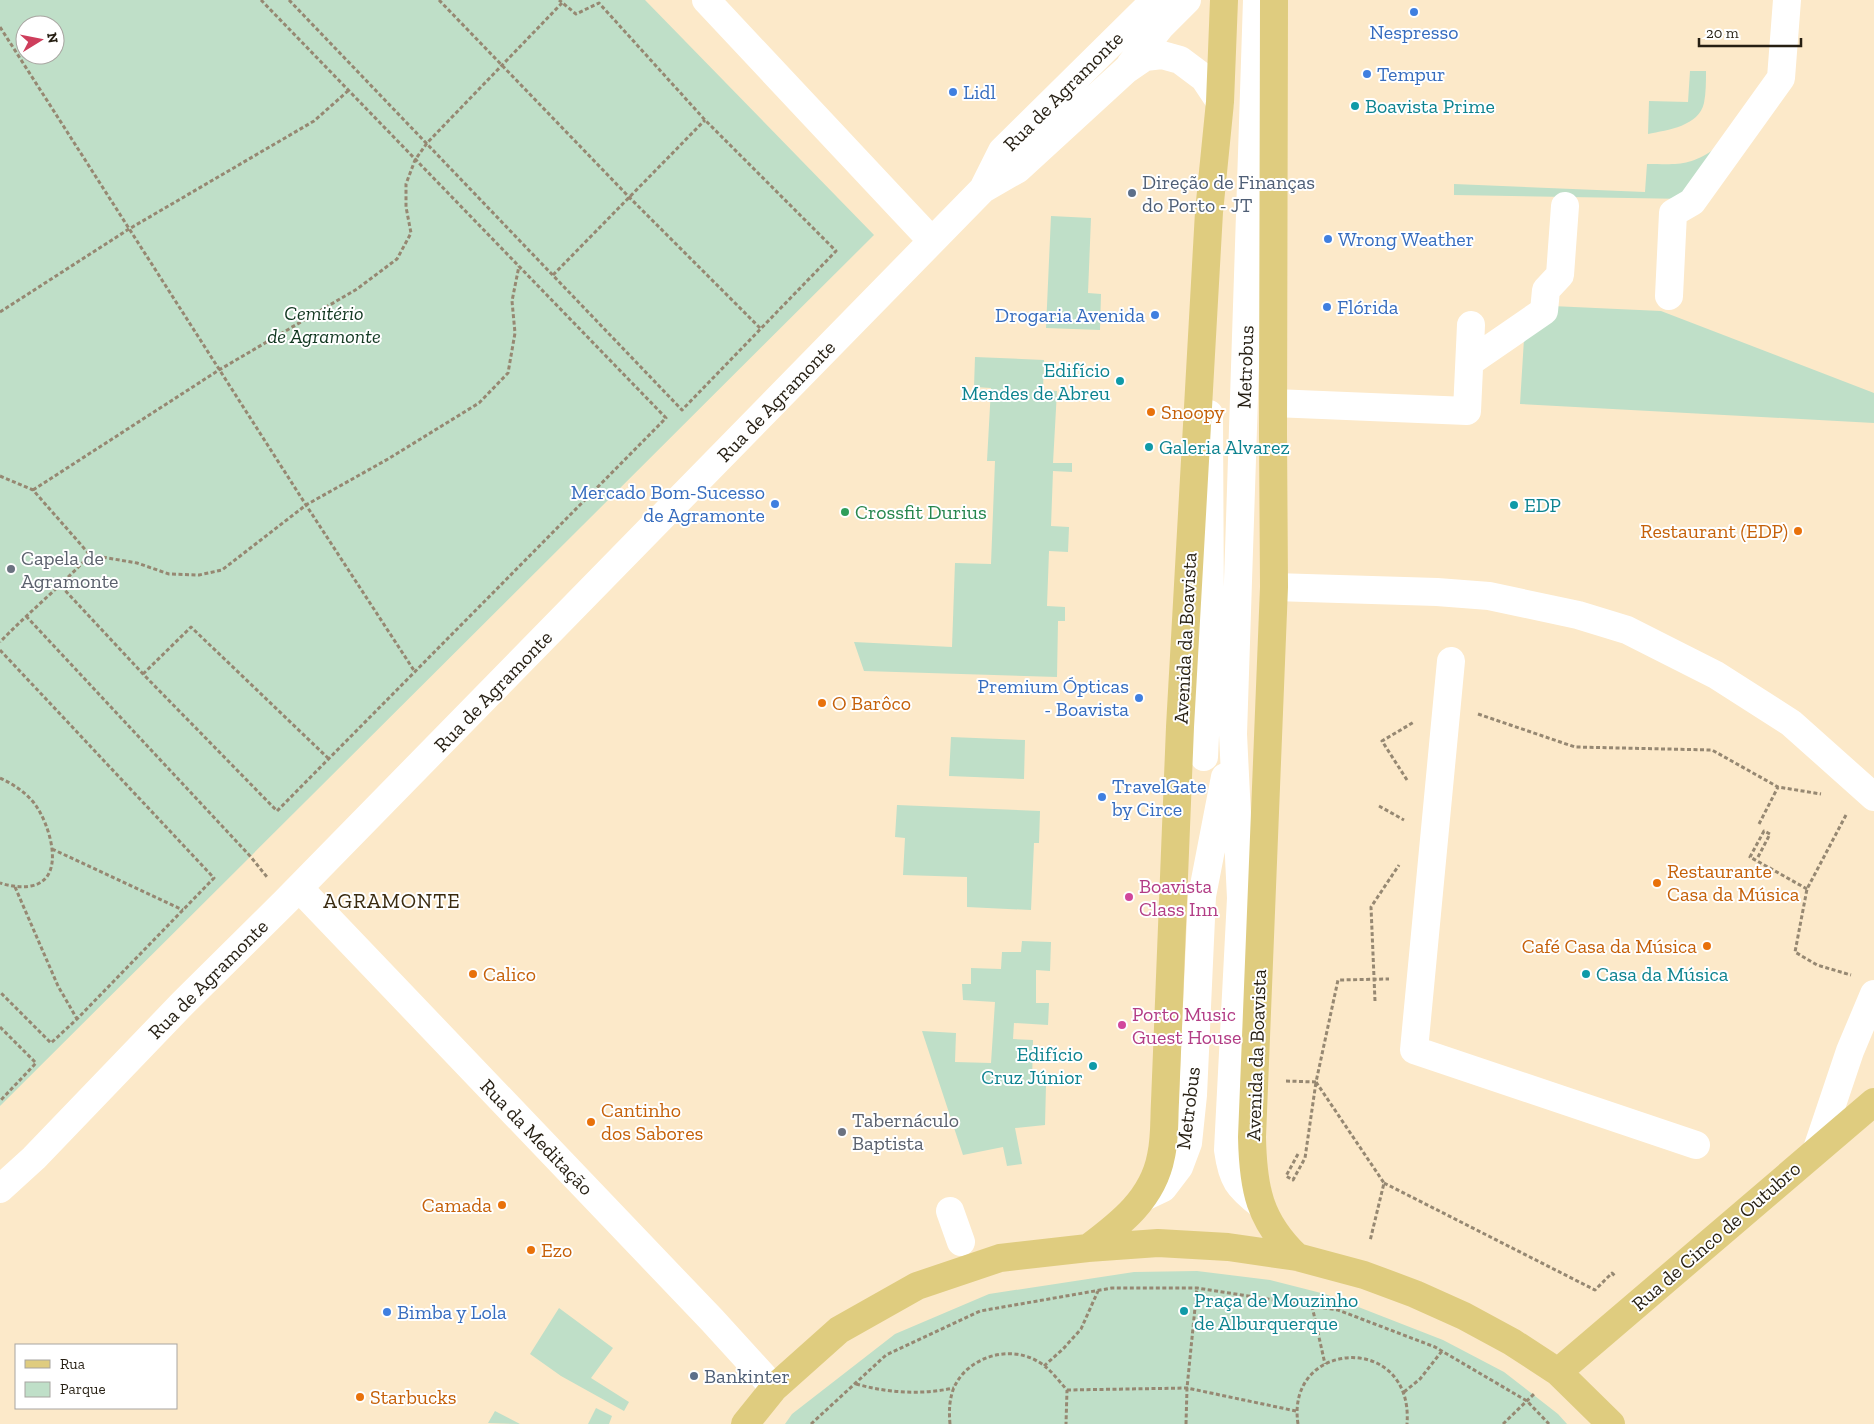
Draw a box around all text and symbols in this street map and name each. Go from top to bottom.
marker: Nespresso [1408,6,1420,18]
north arrow [15,15,65,65]
scale bar [1699,15,1802,47]
place label: Nespresso [1369,20,1459,44]
text: 20 m [1706,24,1739,42]
street label: Rua de Agramonte [998,26,1128,156]
text: N [43,31,62,45]
place label: Tempur [1377,62,1445,86]
marker: Tempur [1361,68,1373,80]
place label: Lidl [963,80,996,104]
marker: Lidl [947,86,959,98]
place label: Boavista Prime [1365,94,1495,118]
marker: Boavista Prime [1349,100,1361,112]
place label: Direção de Finanças do Porto - JT [1142,170,1315,217]
marker: Direção de Finanças do Porto - JT [1126,187,1138,199]
place label: Wrong Weather [1338,227,1474,251]
marker: Wrong Weather [1322,233,1334,245]
place label: Flórida [1337,295,1399,319]
park label: Cemitério de Agramonte [267,301,381,348]
marker: Flórida [1321,301,1333,313]
place label: Drogaria Avenida [995,303,1145,327]
marker: Drogaria Avenida [1149,309,1161,321]
street label: Metrobus [1232,325,1258,409]
street label: Rua de Agramonte [712,335,840,467]
place label: Edifício Mendes de Abreu [961,358,1110,405]
marker: Edifício Mendes de Abreu [1114,375,1126,387]
place label: Snoopy [1161,400,1225,424]
marker: Snoopy [1145,406,1157,418]
place label: Galeria Alvarez [1159,435,1290,459]
marker: Galeria Alvarez [1143,441,1155,453]
place label: Mercado Bom-Sucesso de Agramonte [571,480,765,527]
place label: EDP [1524,493,1561,517]
marker: Mercado Bom-Sucesso de Agramonte [769,498,781,510]
marker: EDP [1508,499,1520,511]
place label: Crossfit Durius [855,500,987,524]
marker: Crossfit Durius [839,506,851,518]
place label: Restaurant (EDP) [1640,519,1788,543]
marker: Restaurant (EDP) [1792,525,1804,537]
place label: Capela de Agramonte [21,546,119,593]
street label: Avenida da Boavista [1169,551,1201,724]
marker: Capela de Agramonte [5,563,17,575]
street label: Rua de Agramonte [429,625,557,757]
place label: Premium Ópticas - Boavista [978,674,1129,721]
place label: O Barôco [832,691,911,715]
marker: Premium Ópticas - Boavista [1133,692,1145,704]
marker: O Barôco [816,697,828,709]
place label: TravelGate by Circe [1111,774,1206,821]
marker: TravelGate by Circe [1096,791,1108,803]
place label: Restaurante Casa da Música [1667,859,1800,906]
place label: Boavista Class Inn [1139,874,1219,921]
marker: Restaurante Casa da Música [1651,877,1663,889]
district label: AGRAMONTE [323,888,461,913]
marker: Boavista Class Inn [1123,891,1135,903]
street label: Rua de Agramonte [143,914,273,1044]
place label: Café Casa da Música [1522,934,1697,958]
marker: Café Casa da Música [1701,940,1713,952]
place label: Calico [483,962,536,986]
place label: Casa da Música [1596,962,1729,986]
marker: Calico [467,968,479,980]
street label: Avenida da Boavista [1241,968,1271,1141]
marker: Casa da Música [1580,968,1592,980]
place label: Porto Music Guest House [1132,1002,1241,1049]
marker: Porto Music Guest House [1116,1019,1128,1031]
place label: Edifício Cruz Júnior [981,1042,1083,1089]
marker: Edifício Cruz Júnior [1087,1060,1099,1072]
street label: Metrobus [1171,1065,1205,1151]
street label: Rua da Meditação [475,1074,599,1200]
place label: Cantinho dos Sabores [601,1098,703,1145]
place label: Tabernáculo Baptista [852,1108,959,1155]
marker: Cantinho dos Sabores [585,1116,597,1128]
marker: Tabernáculo Baptista [836,1126,848,1138]
street label: Rua de Cinco de Outubro [1627,1156,1805,1316]
place label: Camada [422,1193,492,1217]
marker: Camada [496,1199,508,1211]
place label: Ezo [541,1238,572,1262]
marker: Ezo [525,1244,537,1256]
place label: Praça de Mouzinho de Alburquerque [1194,1288,1358,1335]
place label: Bimba y Lola [397,1300,507,1324]
marker: Praça de Mouzinho de Alburquerque [1178,1305,1190,1317]
marker: Bimba y Lola [381,1306,393,1318]
legend [15,1344,178,1409]
text: Rua [60,1355,85,1373]
place label: Bankinter [704,1364,790,1388]
marker: Bankinter [688,1370,700,1382]
text: Parque [60,1380,106,1398]
place label: Starbucks [370,1385,456,1409]
marker: Starbucks [354,1391,366,1403]

